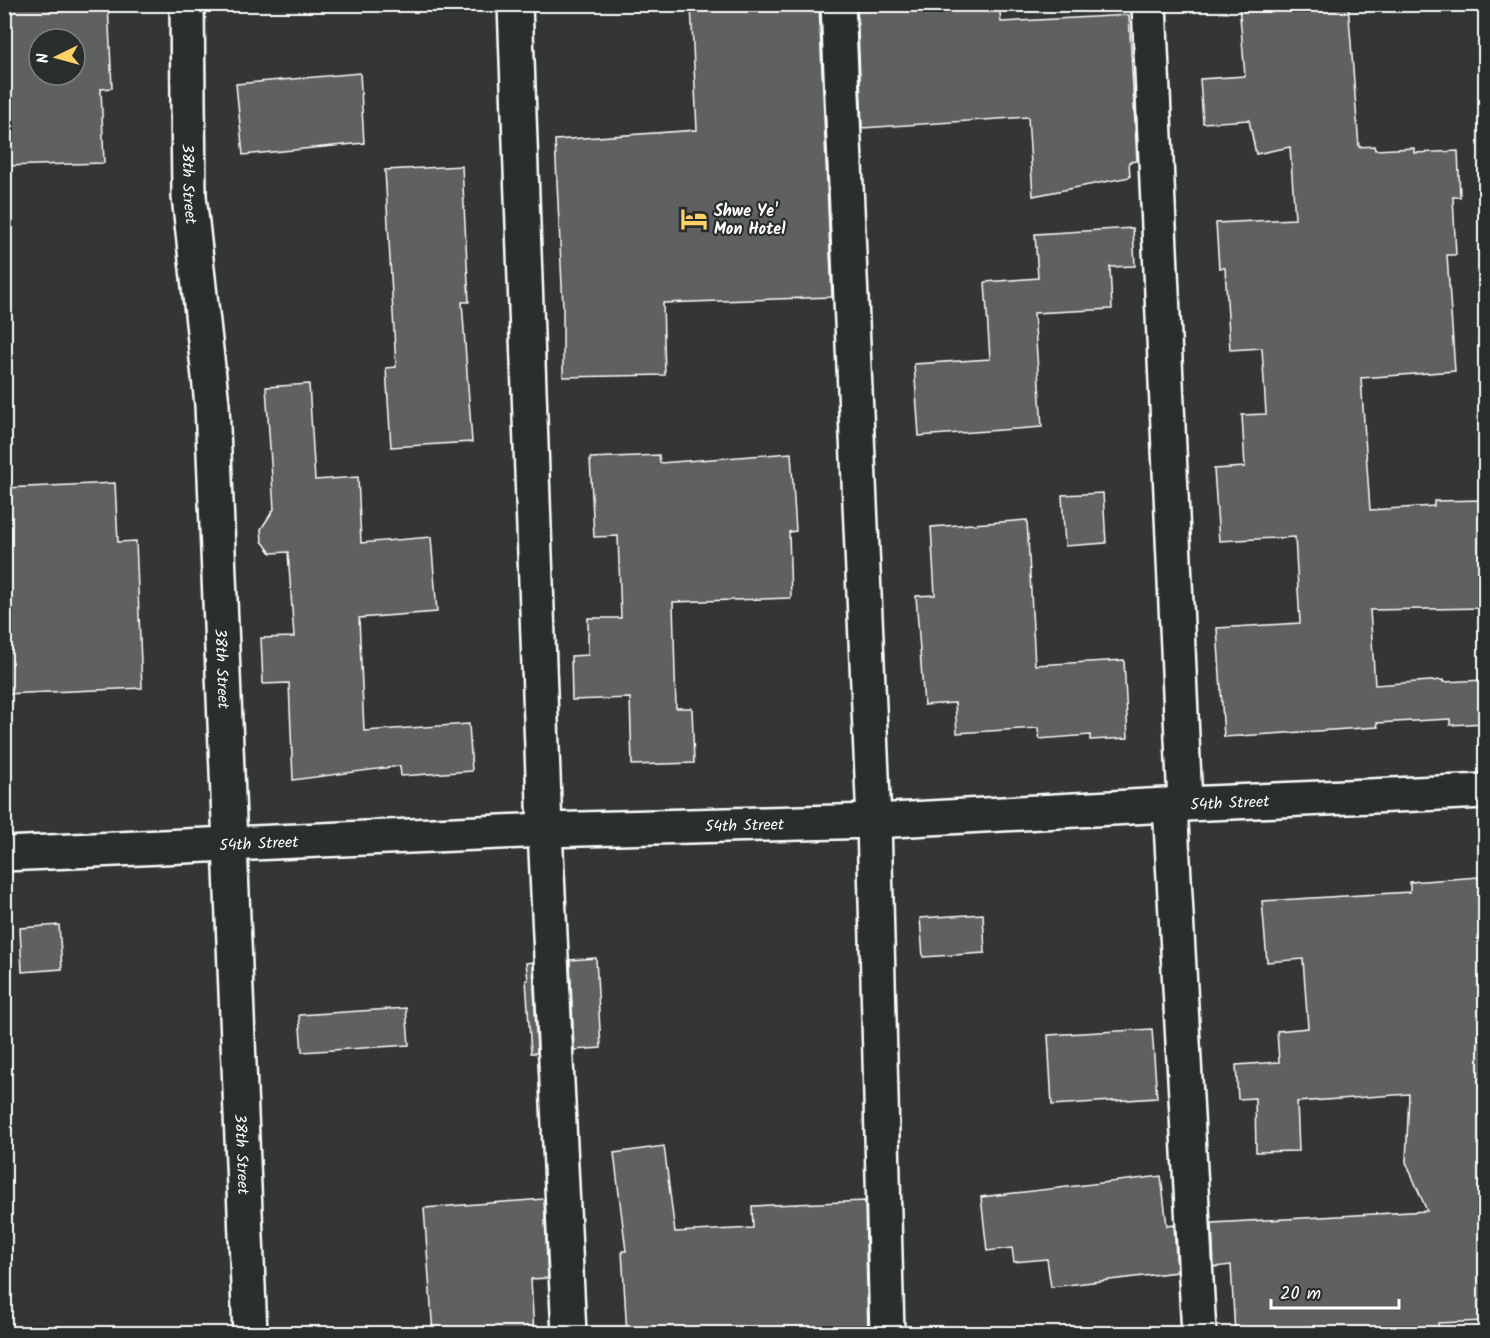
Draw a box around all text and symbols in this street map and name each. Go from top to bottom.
north arrow [27,27,87,87]
text: N [31,52,56,64]
street label: 38th Street [174,144,203,226]
place label: Shwe Ye' Mon Hotel [714,199,786,242]
hotel icon: Shwe Ye' Mon Hotel [679,204,709,234]
street label: 38th Street [207,628,235,710]
street label: 54th Street [1190,789,1271,818]
street label: 54th Street [704,812,785,840]
street label: 54th Street [219,830,300,858]
street label: 38th Street [227,1113,255,1196]
scale bar [1271,1272,1398,1310]
text: 20 m [1280,1280,1321,1309]

